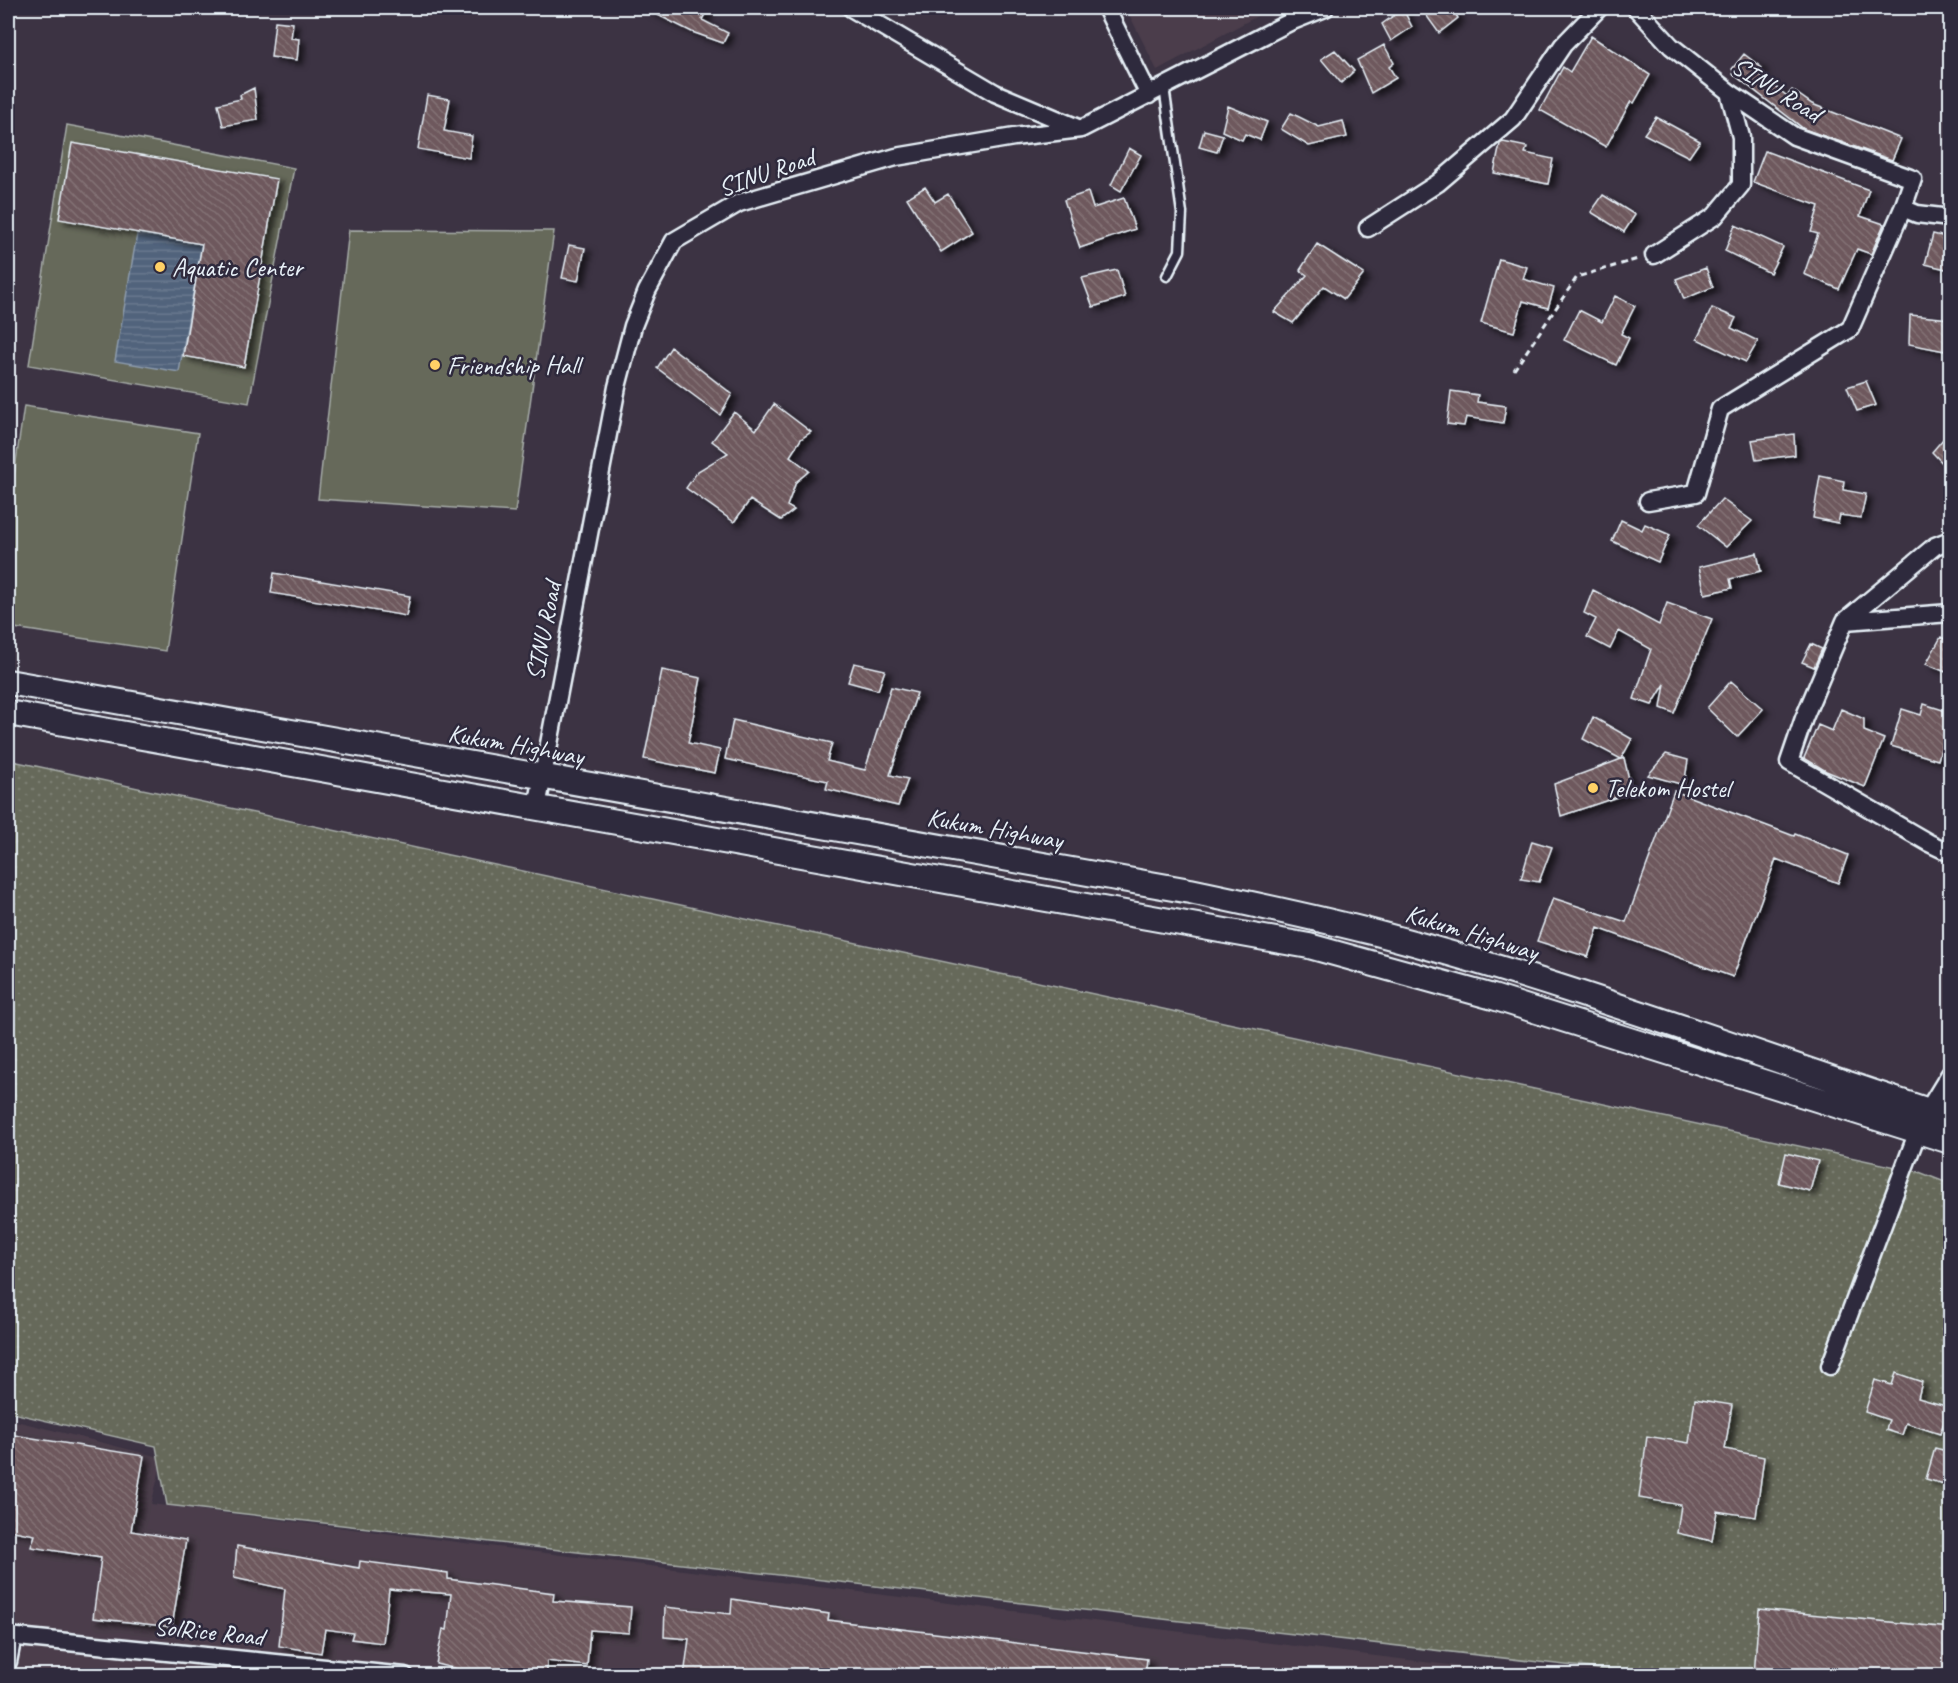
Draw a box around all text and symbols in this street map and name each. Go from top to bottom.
street label: SINU Road [1726,49,1831,132]
street label: SINU Road [714,139,822,204]
place label: Aquatic Center [172,251,305,284]
marker: Aquatic Center [153,260,167,274]
place label: Friendship Hall [447,349,584,382]
marker: Friendship Hall [428,358,442,372]
street label: SINU Road [518,575,570,683]
street label: Kukum Highway [446,716,588,773]
place label: Telekom Hostel [1605,772,1734,805]
marker: Telekom Hostel [1586,781,1600,795]
street label: Kukum Highway [925,800,1067,857]
street label: Kukum Highway [1401,897,1544,969]
street label: SolRice Road [152,1609,269,1654]

